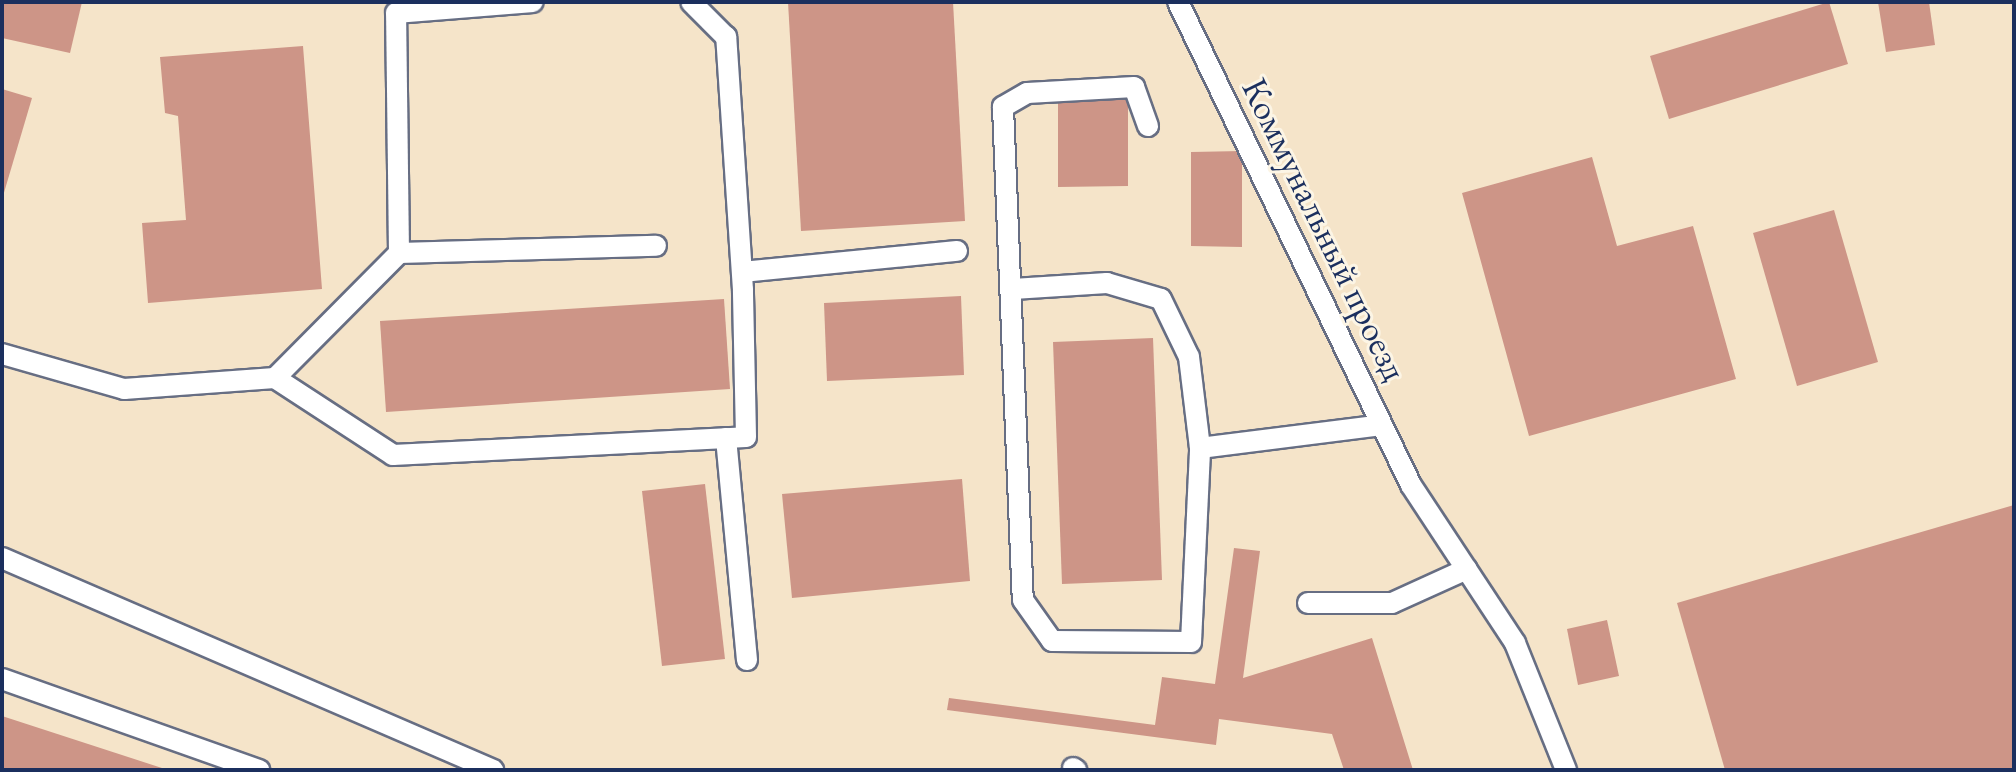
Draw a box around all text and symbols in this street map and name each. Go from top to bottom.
street label: Коммунальный проезд [1233,71,1417,387]

